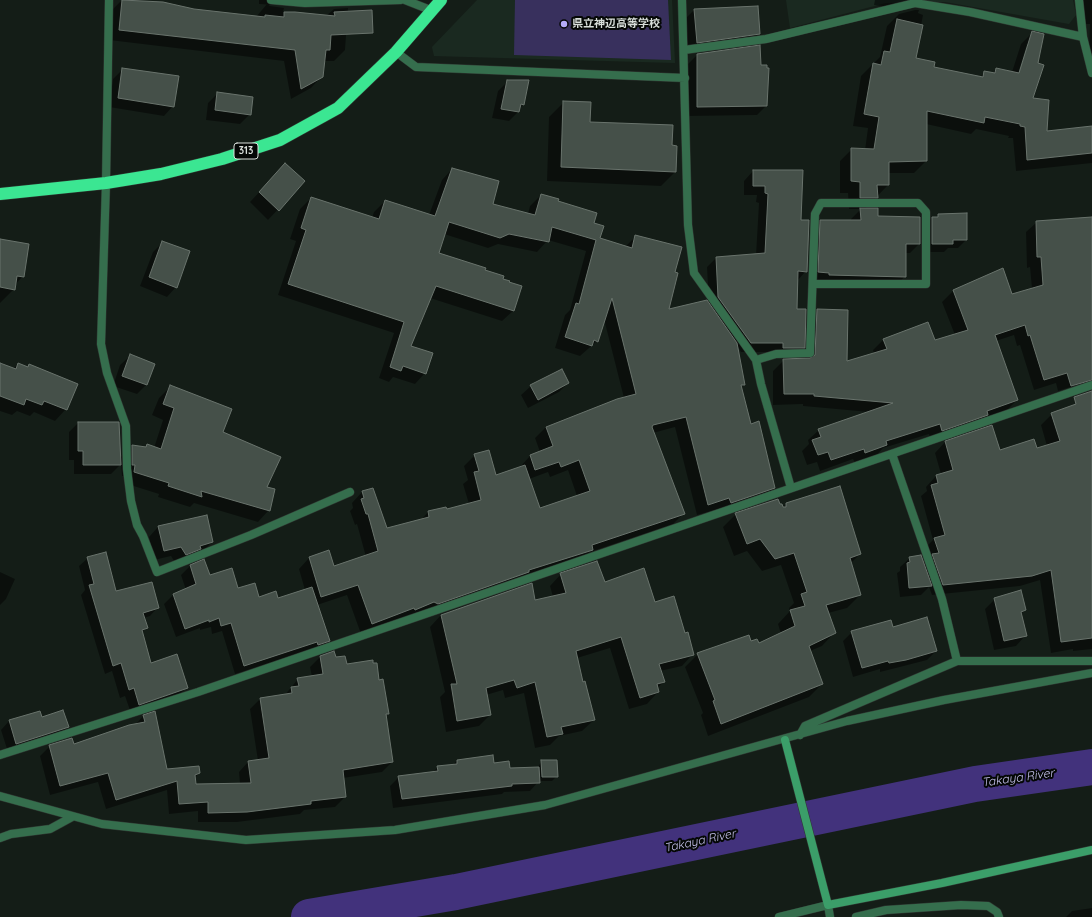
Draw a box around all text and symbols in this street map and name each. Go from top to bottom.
place label: 県立神辺高等学校 [572,17,660,31]
marker: 県立神辺高等学校 [559,19,569,29]
road number: 313 [234,143,258,159]
water label: Takaya River [981,766,1055,790]
water label: Takaya River [663,826,737,856]

